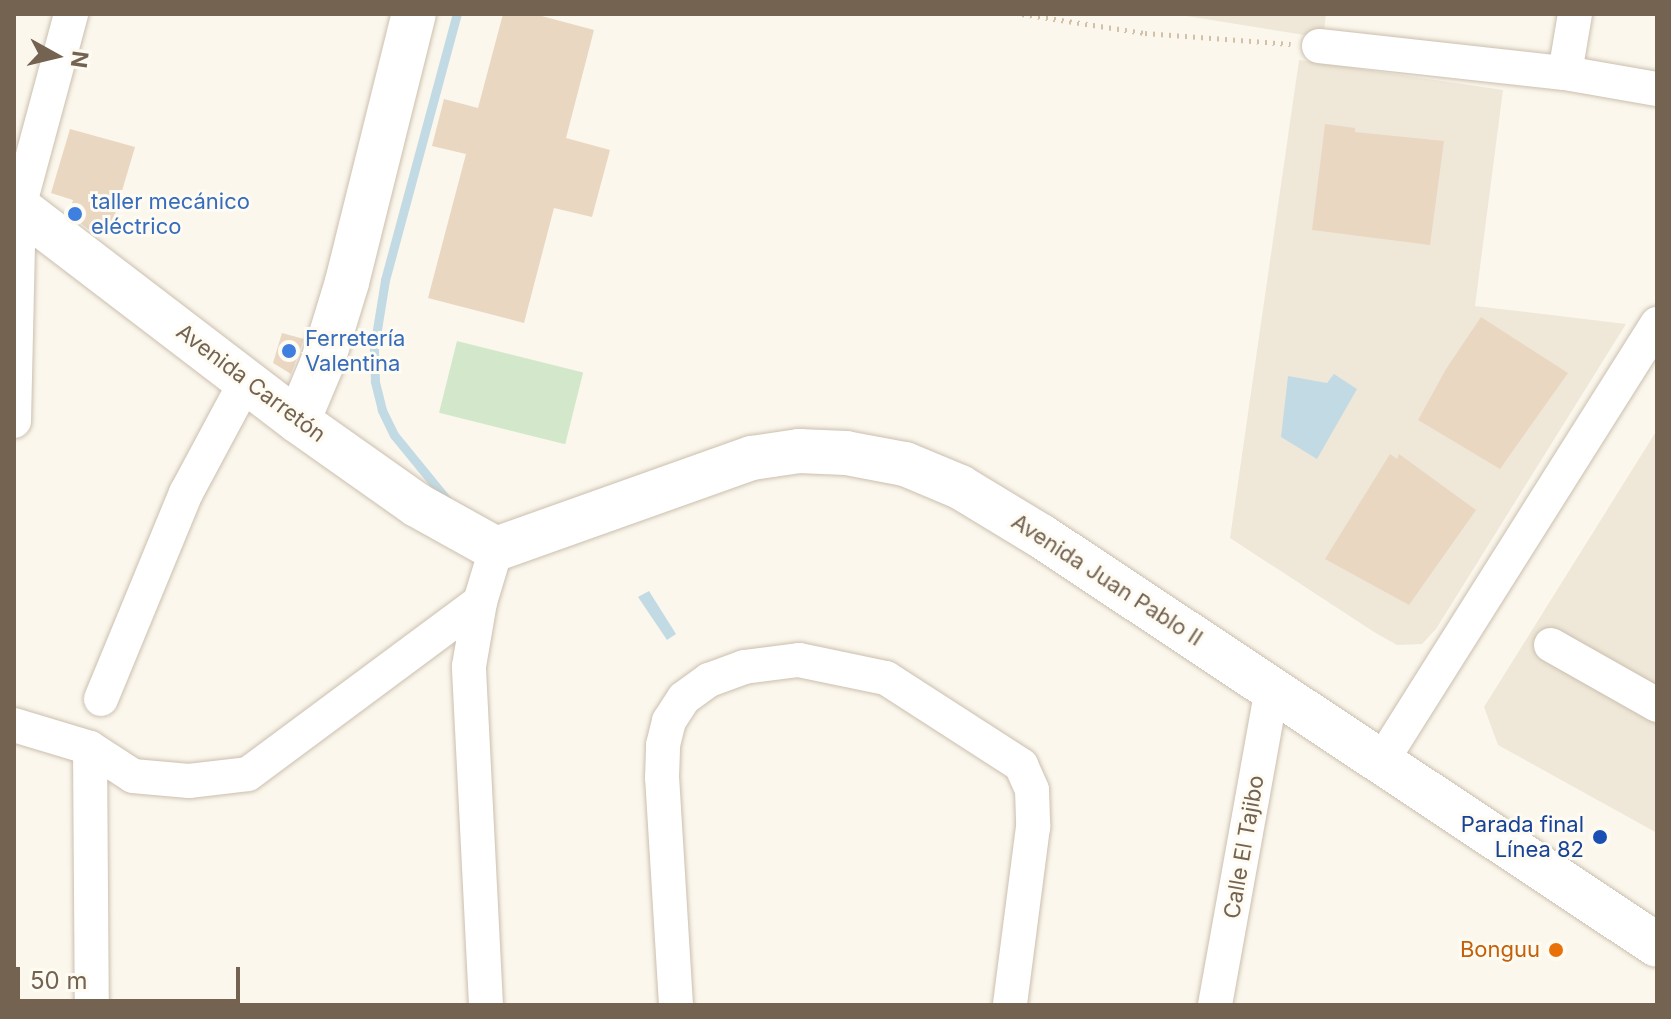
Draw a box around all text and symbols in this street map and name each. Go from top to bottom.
north arrow [16,16,96,96]
text: N [66,49,94,69]
place label: taller mecánico eléctrico [91,188,250,240]
marker: taller mecánico eléctrico [66,205,84,223]
street label: Avenida Carretón [171,318,331,448]
place label: Ferretería Valentina [305,325,405,376]
marker: Ferretería Valentina [280,342,298,360]
street label: Avenida Juan Pablo II [1007,508,1207,652]
street label: Calle El Tajibo [1218,773,1270,921]
place label: Parada final Línea 82 [1461,811,1584,862]
marker: Parada final Línea 82 [1591,828,1609,846]
place label: Bonguu [1460,937,1540,963]
marker: Bonguu [1547,941,1565,959]
scale bar [20,951,244,1001]
text: 50 m [30,966,88,995]

